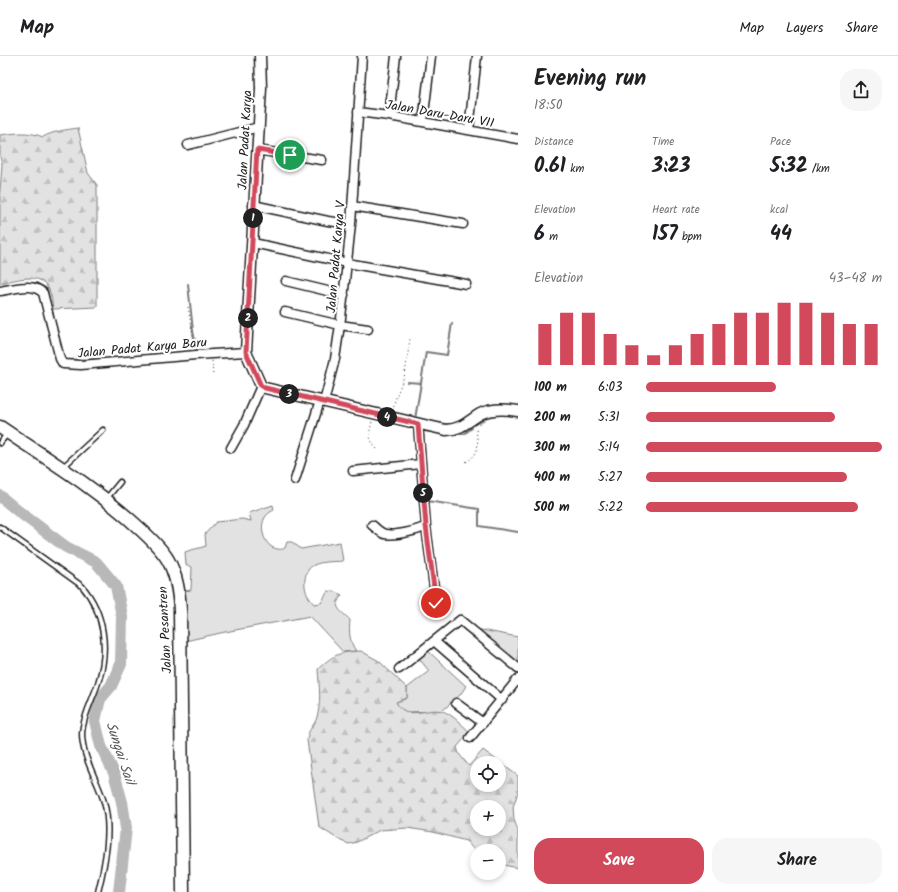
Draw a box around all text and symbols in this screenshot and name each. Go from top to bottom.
text: Map [20,13,54,43]
text: Map [740,17,764,39]
text: Layers [786,17,824,39]
text: Share [846,17,878,39]
text: Evening run [534,62,646,97]
button: share [840,69,882,111]
street label: Jalan Padat Karya [232,90,259,190]
street label: Jalan Daru-Daru VII [384,95,496,134]
text: 18:50 [534,95,563,116]
text: Distance [534,133,574,151]
text: Time [652,133,674,151]
text: Pace [770,133,791,151]
pin [273,138,307,172]
icon: arrive [279,144,301,166]
text: 0.61 [534,151,566,183]
text: 3:23 [652,151,690,183]
text: 5:32 [770,151,808,183]
text: km [566,160,584,178]
text: /km [808,160,830,178]
street label: Jalan Padat Karya V [321,199,352,314]
text: Elevation [534,201,576,219]
text: Heart rate [652,201,700,219]
text: kcal [770,201,788,219]
pin: 1 [243,208,263,228]
text: 1 [251,209,255,227]
text: 6 [534,219,545,251]
text: 157 [652,219,678,251]
text: 44 [770,219,792,251]
text: m [545,228,558,246]
text: bpm [678,228,702,246]
text: Elevation [534,268,583,289]
text: 43–48 m [829,268,882,289]
pin: 2 [238,308,258,328]
text: 2 [245,309,251,327]
street label: Jalan Padat Karya Baru [76,332,209,365]
text: 100 m [534,377,567,398]
text: 6:03 [598,377,622,398]
pin: 3 [279,384,299,404]
text: 3 [286,385,292,403]
pin: 4 [377,407,397,427]
text: 200 m [534,407,571,428]
text: 5:31 [598,407,620,428]
text: 4 [384,408,390,426]
text: 300 m [534,437,570,458]
text: 5:14 [598,437,619,458]
text: 400 m [534,467,570,488]
text: 5:27 [598,467,622,488]
pin: 5 [413,483,433,503]
text: 5 [420,484,426,502]
text: 500 m [534,497,570,518]
text: 5:22 [598,497,623,518]
street label: Jalan Pesantren [153,586,178,674]
pin [419,586,453,620]
icon: check [425,592,447,614]
water label: Sungai Sail [100,719,141,790]
map controls [470,756,506,880]
button: locate [470,756,506,792]
button: + [470,800,506,836]
button: Save [534,838,704,884]
button: Share [712,838,882,884]
button: − [470,844,506,880]

